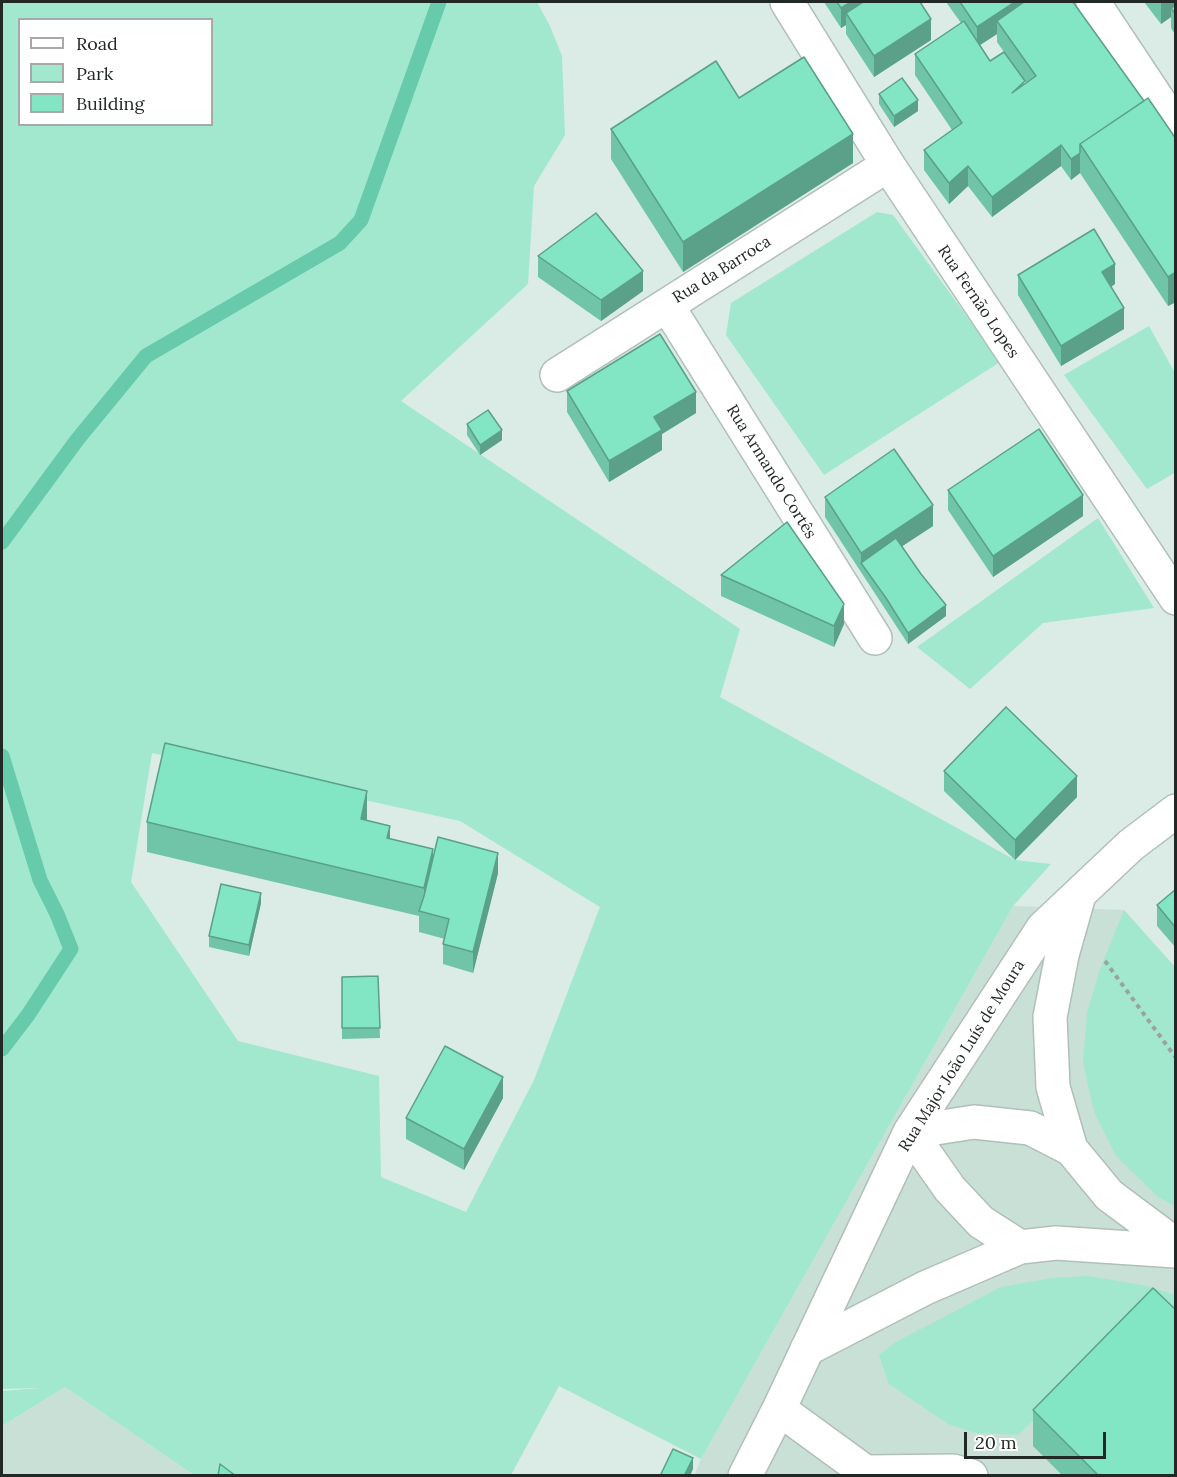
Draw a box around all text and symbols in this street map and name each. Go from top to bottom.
legend [18,18,213,126]
text: Road [76,32,118,55]
text: Park [76,62,113,85]
text: Building [76,92,144,115]
street label: Rua da Barroca [669,232,775,308]
street label: Rua Fernão Lopes [933,242,1023,362]
street label: Rua Armando Cortês [722,401,820,543]
street label: Rua Major João Luís de Moura [895,956,1029,1156]
scale bar [967,1420,1110,1458]
text: 20 m [975,1431,1017,1454]

